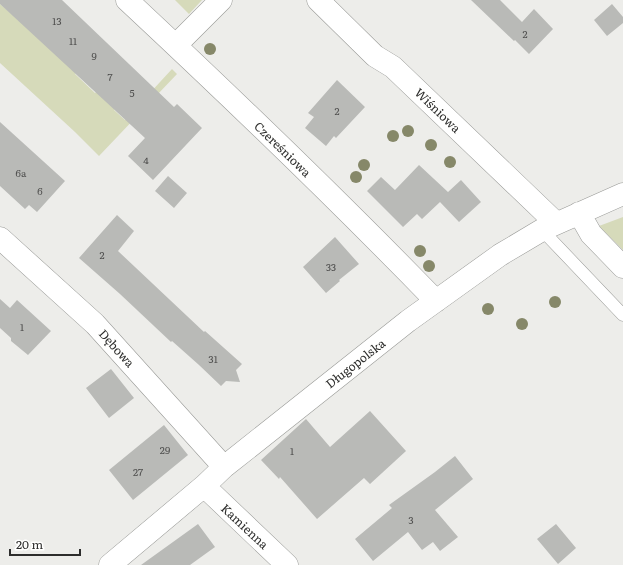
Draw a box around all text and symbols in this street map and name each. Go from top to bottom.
house number: 13 [52,13,62,28]
house number: 2 [522,26,528,41]
house number: 11 [69,33,77,48]
house number: 9 [91,48,97,63]
house number: 7 [107,69,113,84]
street label: Wiśniowa [411,83,465,137]
house number: 5 [129,85,135,100]
house number: 2 [334,103,340,118]
street label: Czereśniowa [251,117,316,181]
house number: 4 [143,152,149,167]
house number: 6a [16,165,27,180]
house number: 6 [37,183,43,198]
house number: 2 [99,247,105,262]
house number: 33 [326,259,336,274]
house number: 1 [20,319,24,334]
street label: Dębowa [95,325,139,371]
street label: Długopolska [321,334,389,392]
house number: 31 [208,351,218,366]
house number: 29 [160,442,170,457]
house number: 1 [290,443,294,458]
house number: 27 [133,464,143,479]
street label: Kamienna [217,499,273,553]
house number: 3 [408,512,414,527]
scale bar [10,531,80,557]
text: 20 m [16,535,43,553]

